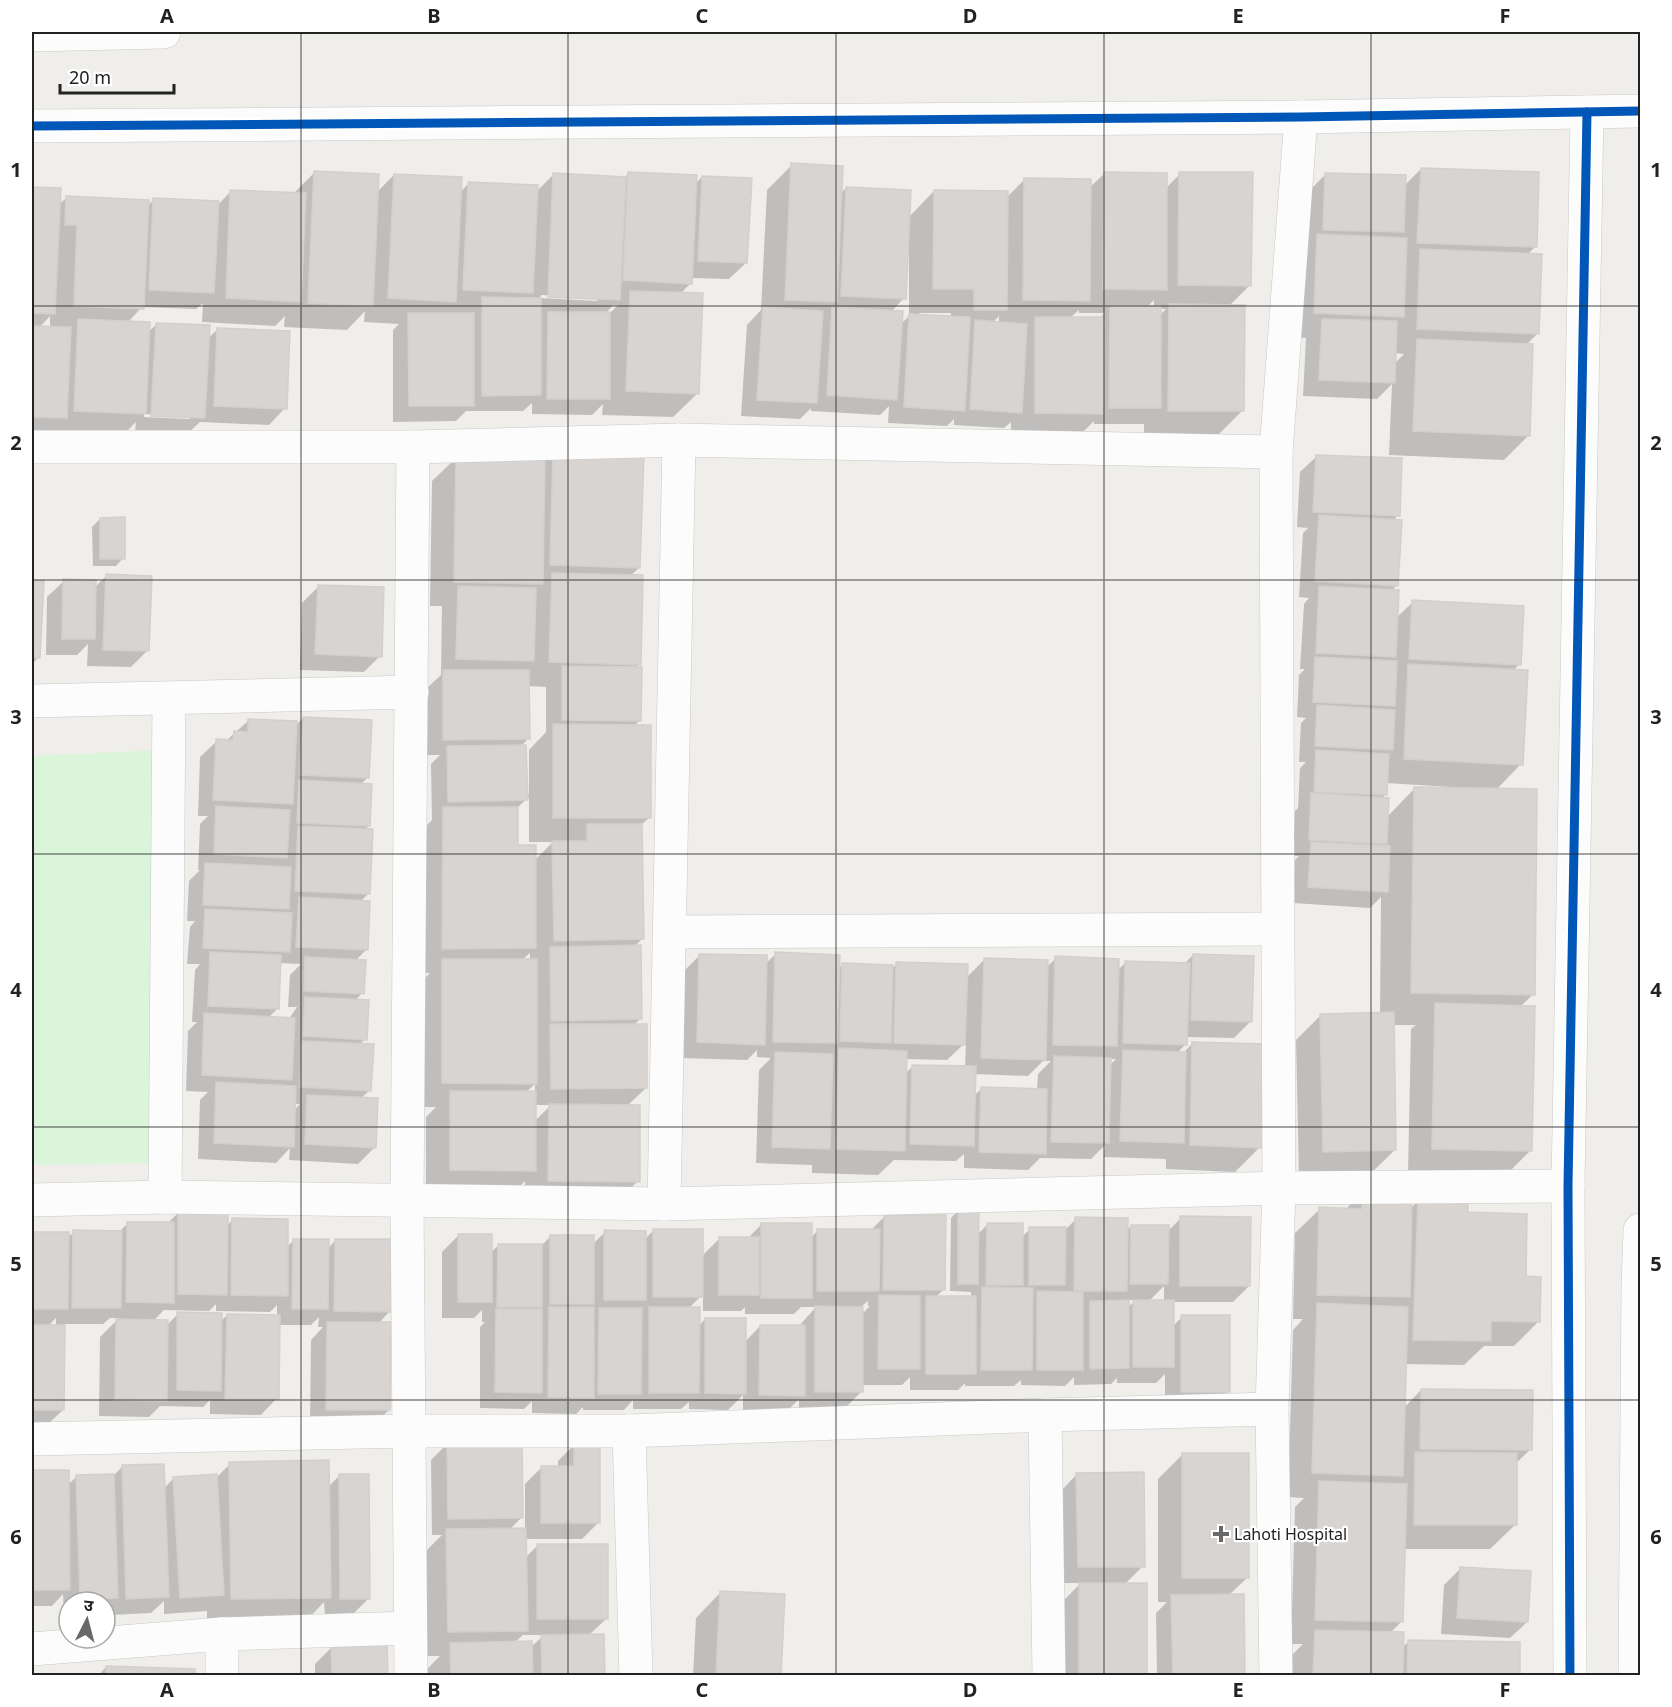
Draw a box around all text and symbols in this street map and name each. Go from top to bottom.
text: A [160,2,174,29]
text: B [427,2,441,29]
text: C [696,2,709,29]
text: D [963,2,977,29]
text: E [1232,2,1244,29]
text: F [1500,2,1510,29]
scale bar [60,57,174,95]
text: 20 m [69,65,111,89]
text: 1 [10,156,22,183]
text: 1 [1650,156,1662,183]
text: 2 [10,429,22,456]
text: 2 [1650,429,1662,456]
text: 3 [10,703,22,730]
text: 3 [1650,703,1662,730]
text: 4 [10,976,22,1003]
text: 4 [1650,976,1662,1003]
text: 5 [10,1250,22,1277]
text: 5 [1650,1250,1662,1277]
text: 6 [10,1523,22,1550]
place label: Lahoti Hospital [1234,1523,1347,1545]
text: 6 [1650,1523,1662,1550]
marker: Lahoti Hospital [1212,1525,1230,1543]
north arrow [57,1590,117,1650]
text: उ [83,1594,95,1617]
text: A [160,1676,174,1703]
text: B [427,1676,441,1703]
text: C [696,1676,709,1703]
text: D [963,1676,977,1703]
text: E [1232,1676,1244,1703]
text: F [1500,1676,1510,1703]

